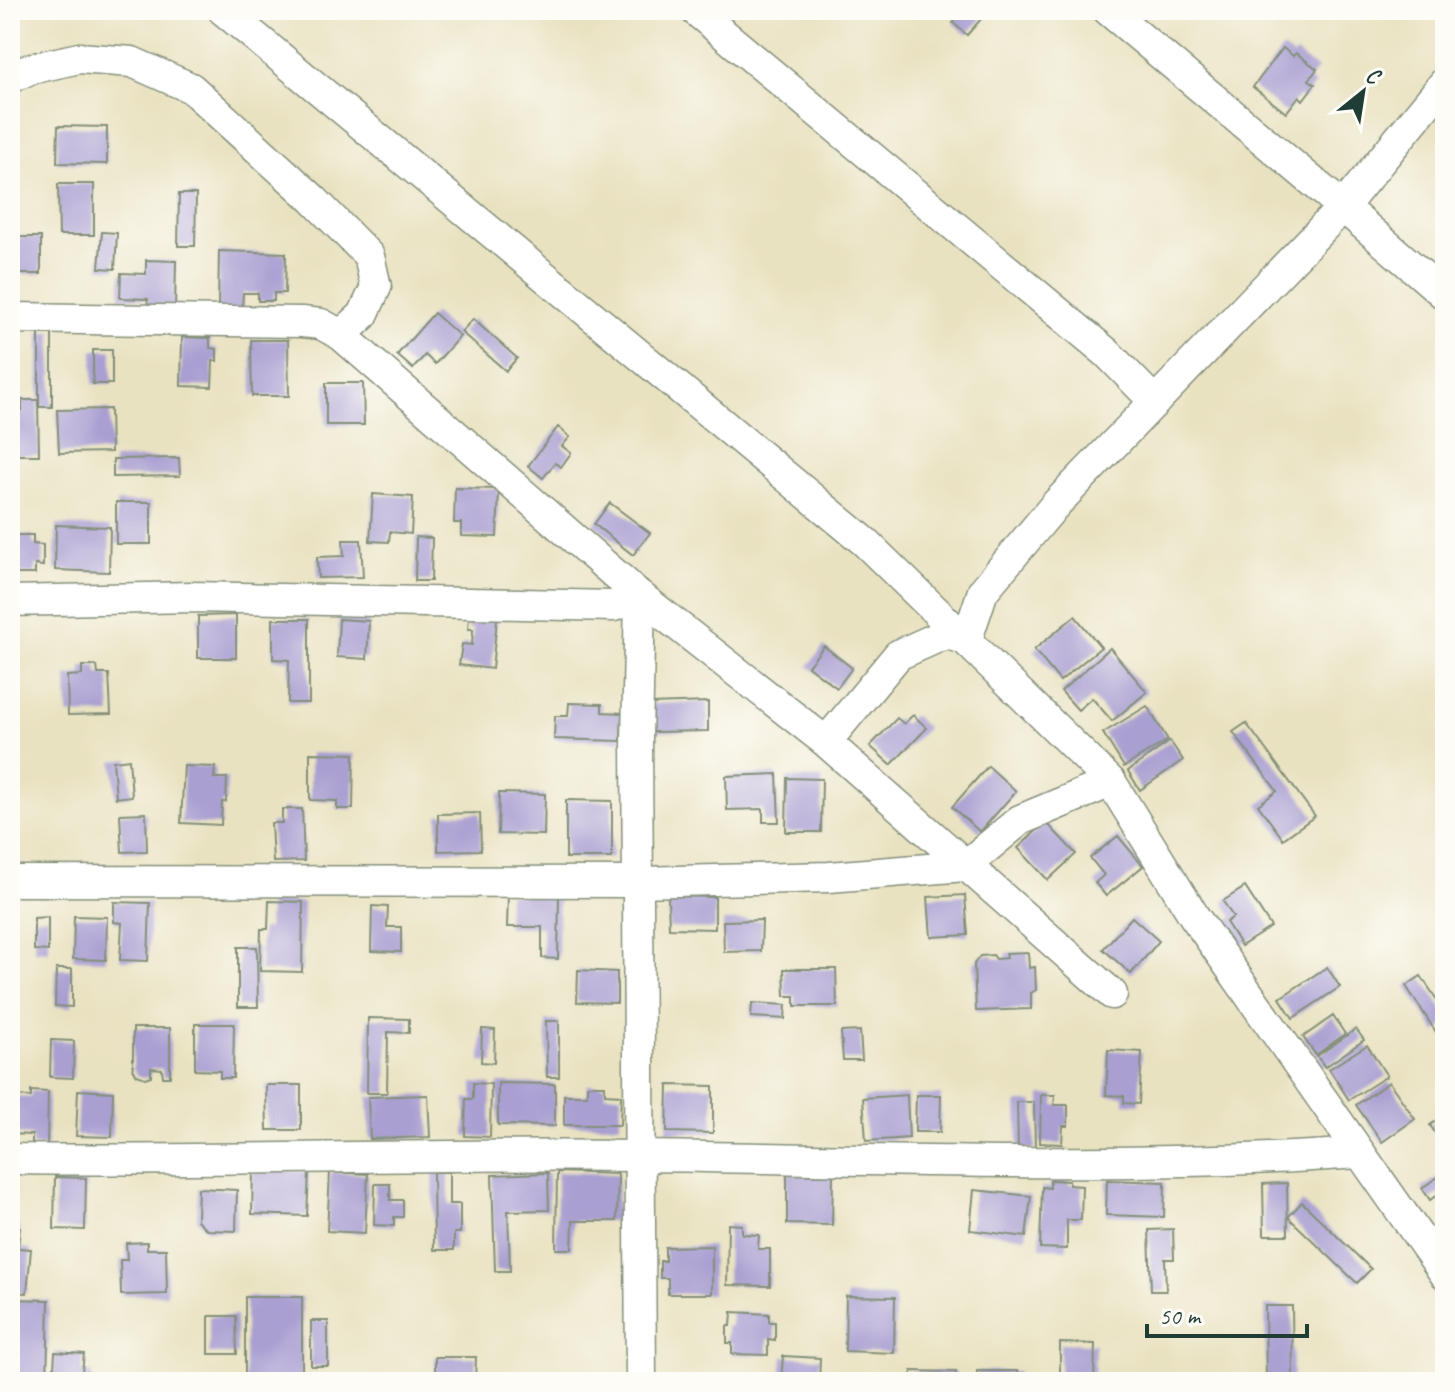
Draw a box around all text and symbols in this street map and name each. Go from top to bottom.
north arrow [1323,52,1403,132]
text: С [1361,61,1387,92]
scale bar [1147,1288,1307,1338]
text: 50 m [1159,1301,1202,1331]

